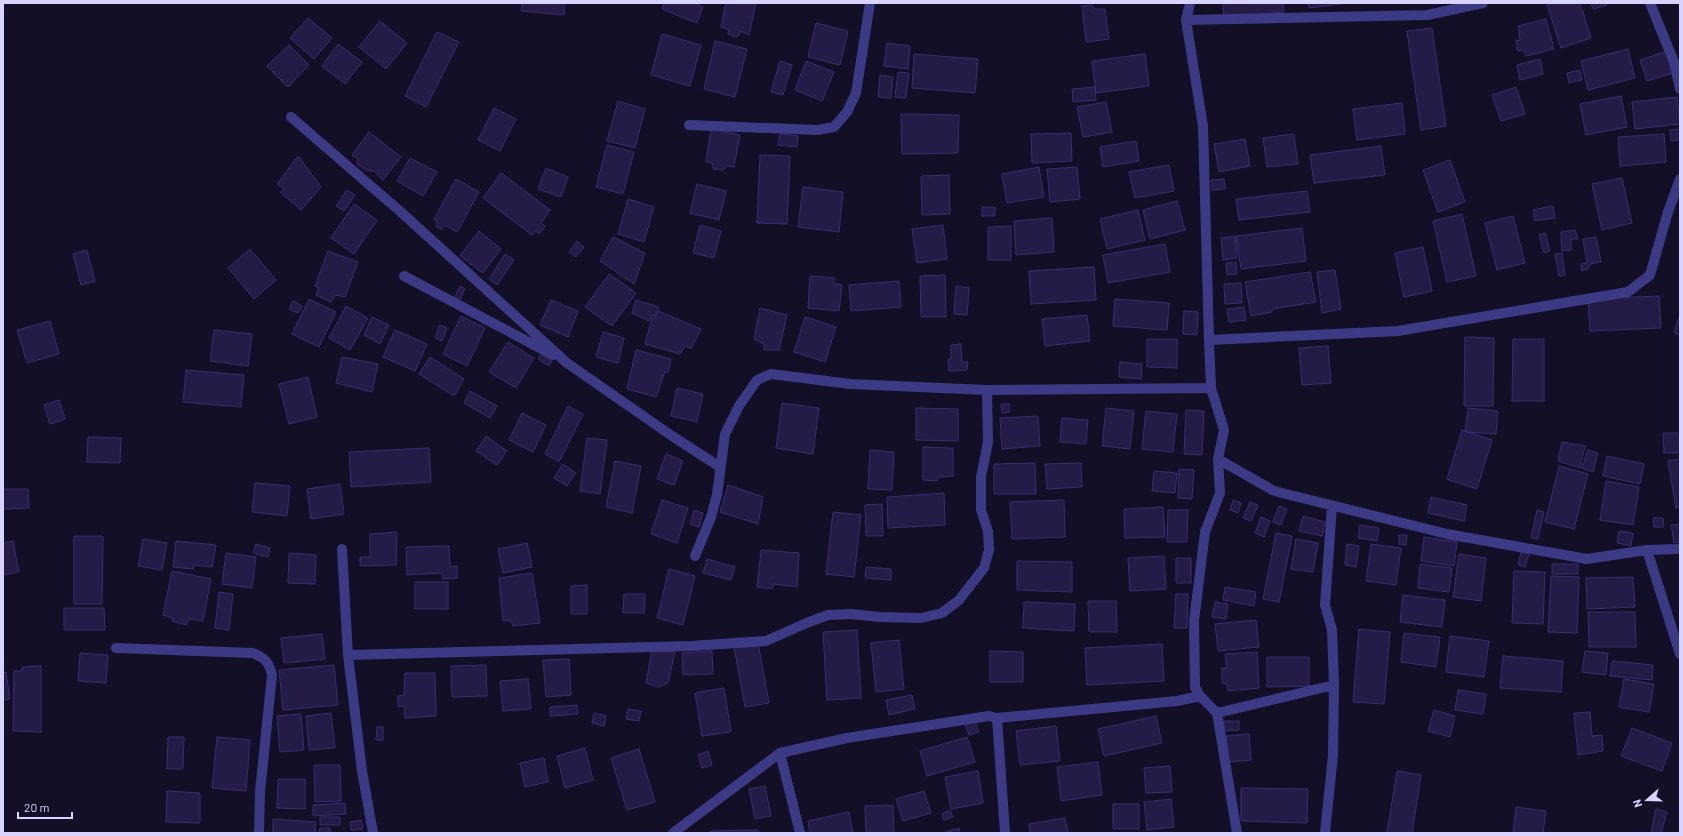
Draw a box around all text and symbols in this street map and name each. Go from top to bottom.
north arrow [1627,780,1667,820]
scale bar [18,794,72,820]
text: N [1630,798,1644,809]
text: 20 m [24,800,50,814]

